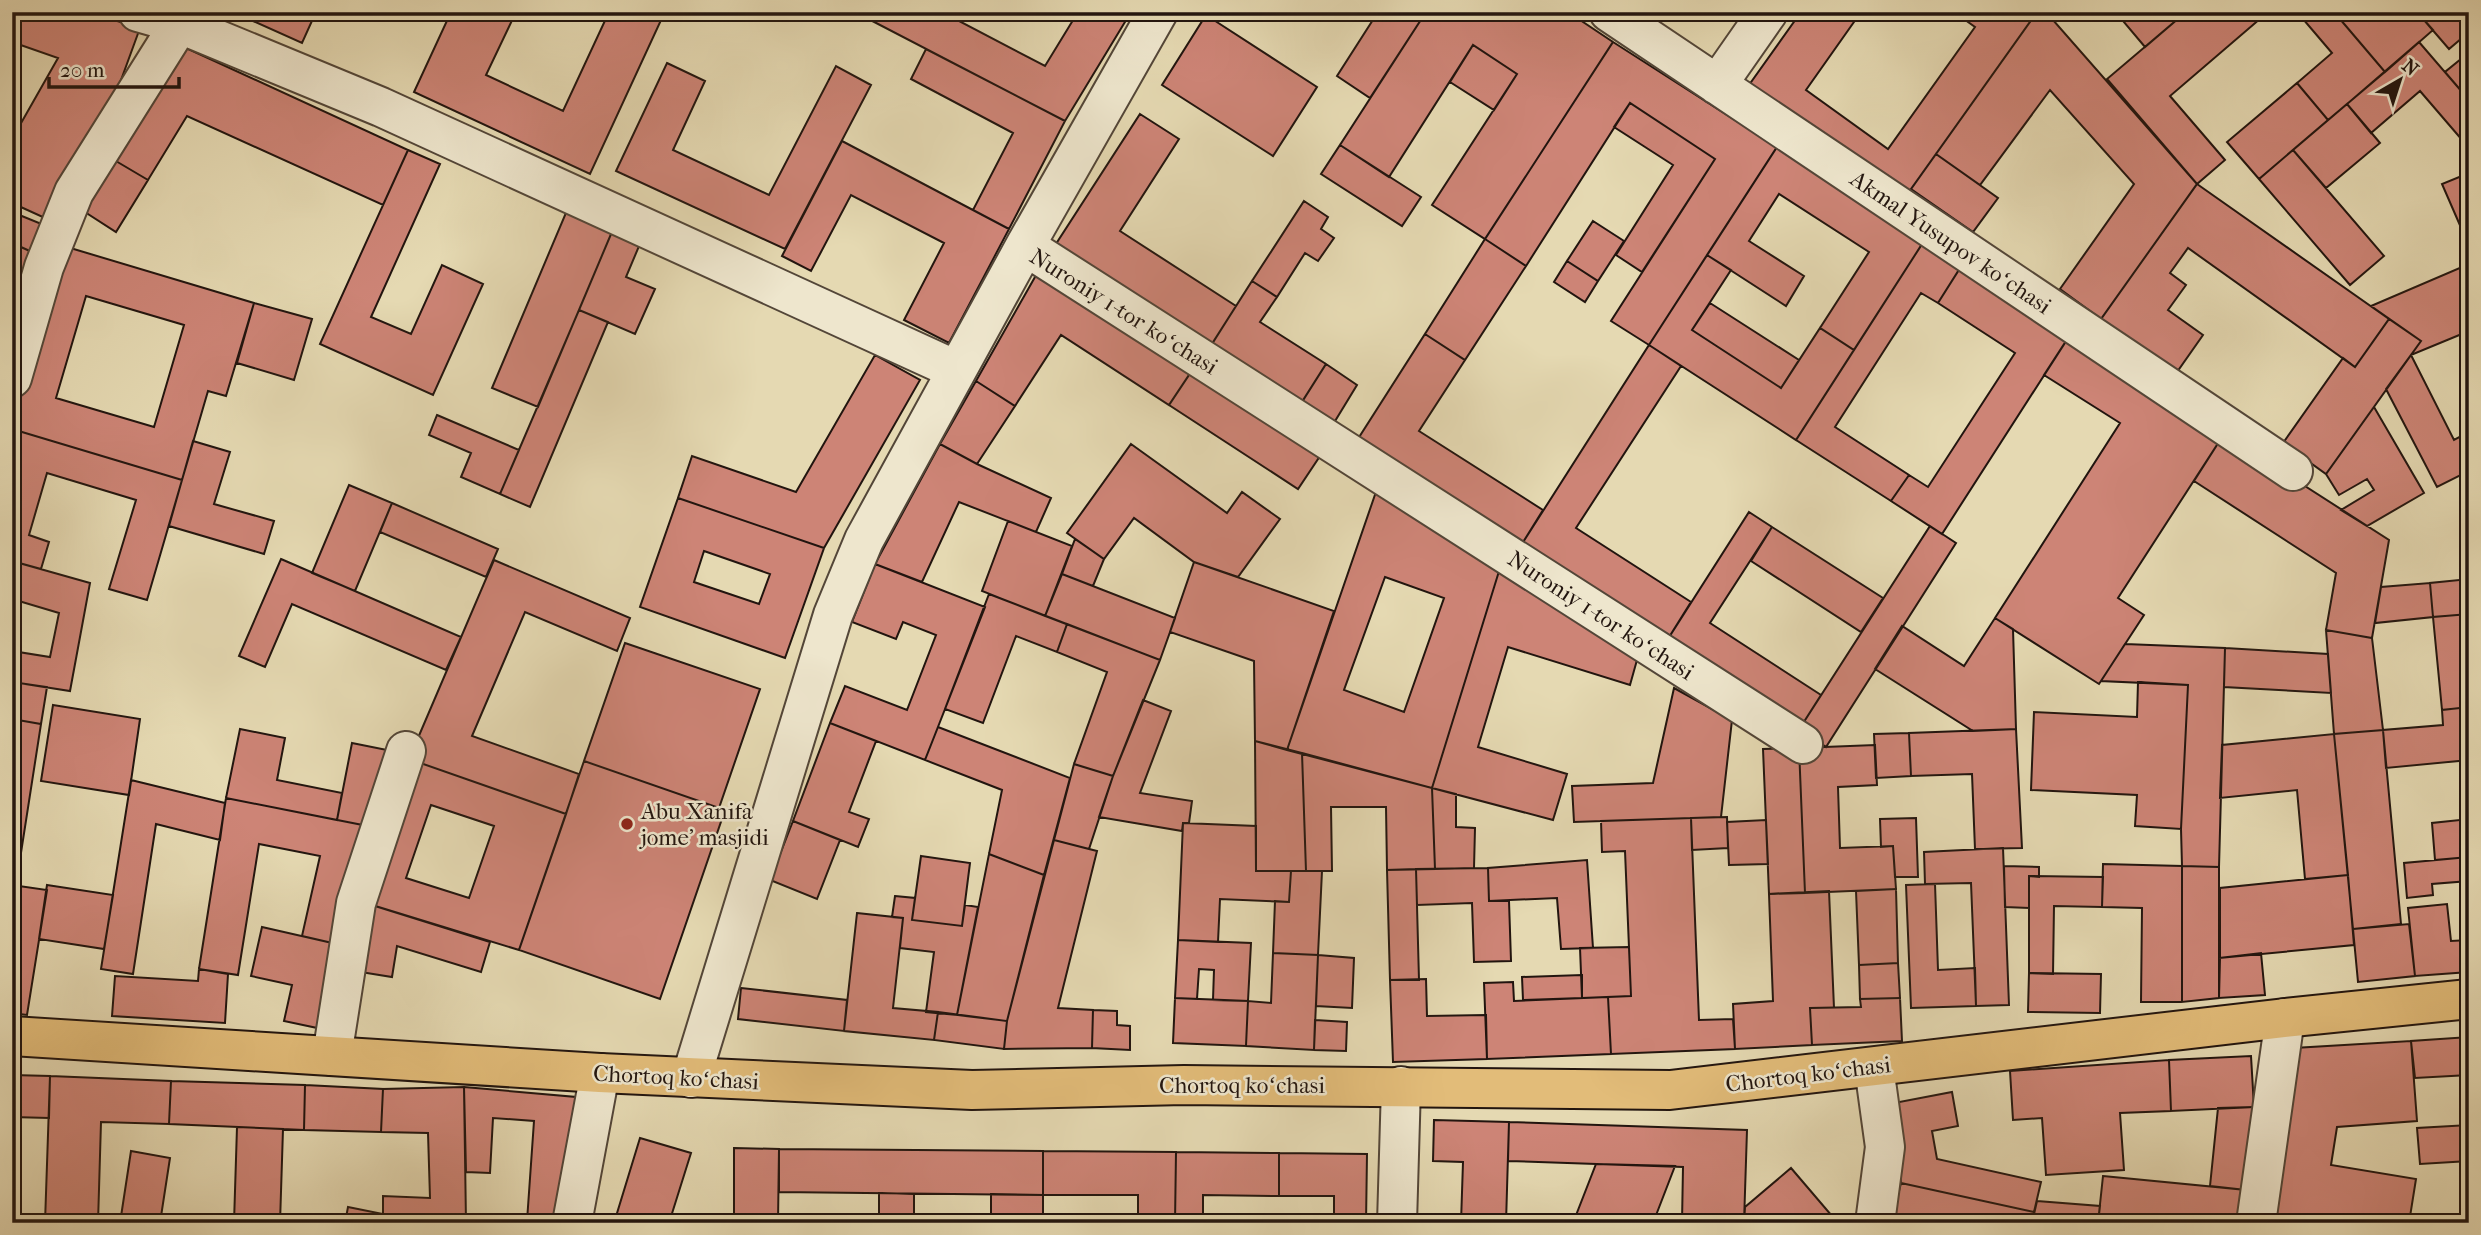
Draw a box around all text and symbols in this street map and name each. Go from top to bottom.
scale bar [49,46,178,90]
north arrow [2366,46,2436,116]
text: N [2398,54,2423,81]
text: 20 m [60,58,105,82]
street label: Akmal Yusupov koʻchasi [1844,165,2056,320]
street label: Nuroniy 1-tor koʻchasi [1025,243,1223,380]
street label: Nuroniy 1-tor koʻchasi [1503,545,1699,686]
place label: Abu Xanifa jome' masjidi [639,798,769,851]
marker: Abu Xanifa jome' masjidi [619,816,635,832]
street label: Chortoq koʻchasi [1724,1051,1892,1098]
street label: Chortoq koʻchasi [592,1060,760,1095]
street label: Chortoq koʻchasi [1159,1072,1325,1099]

